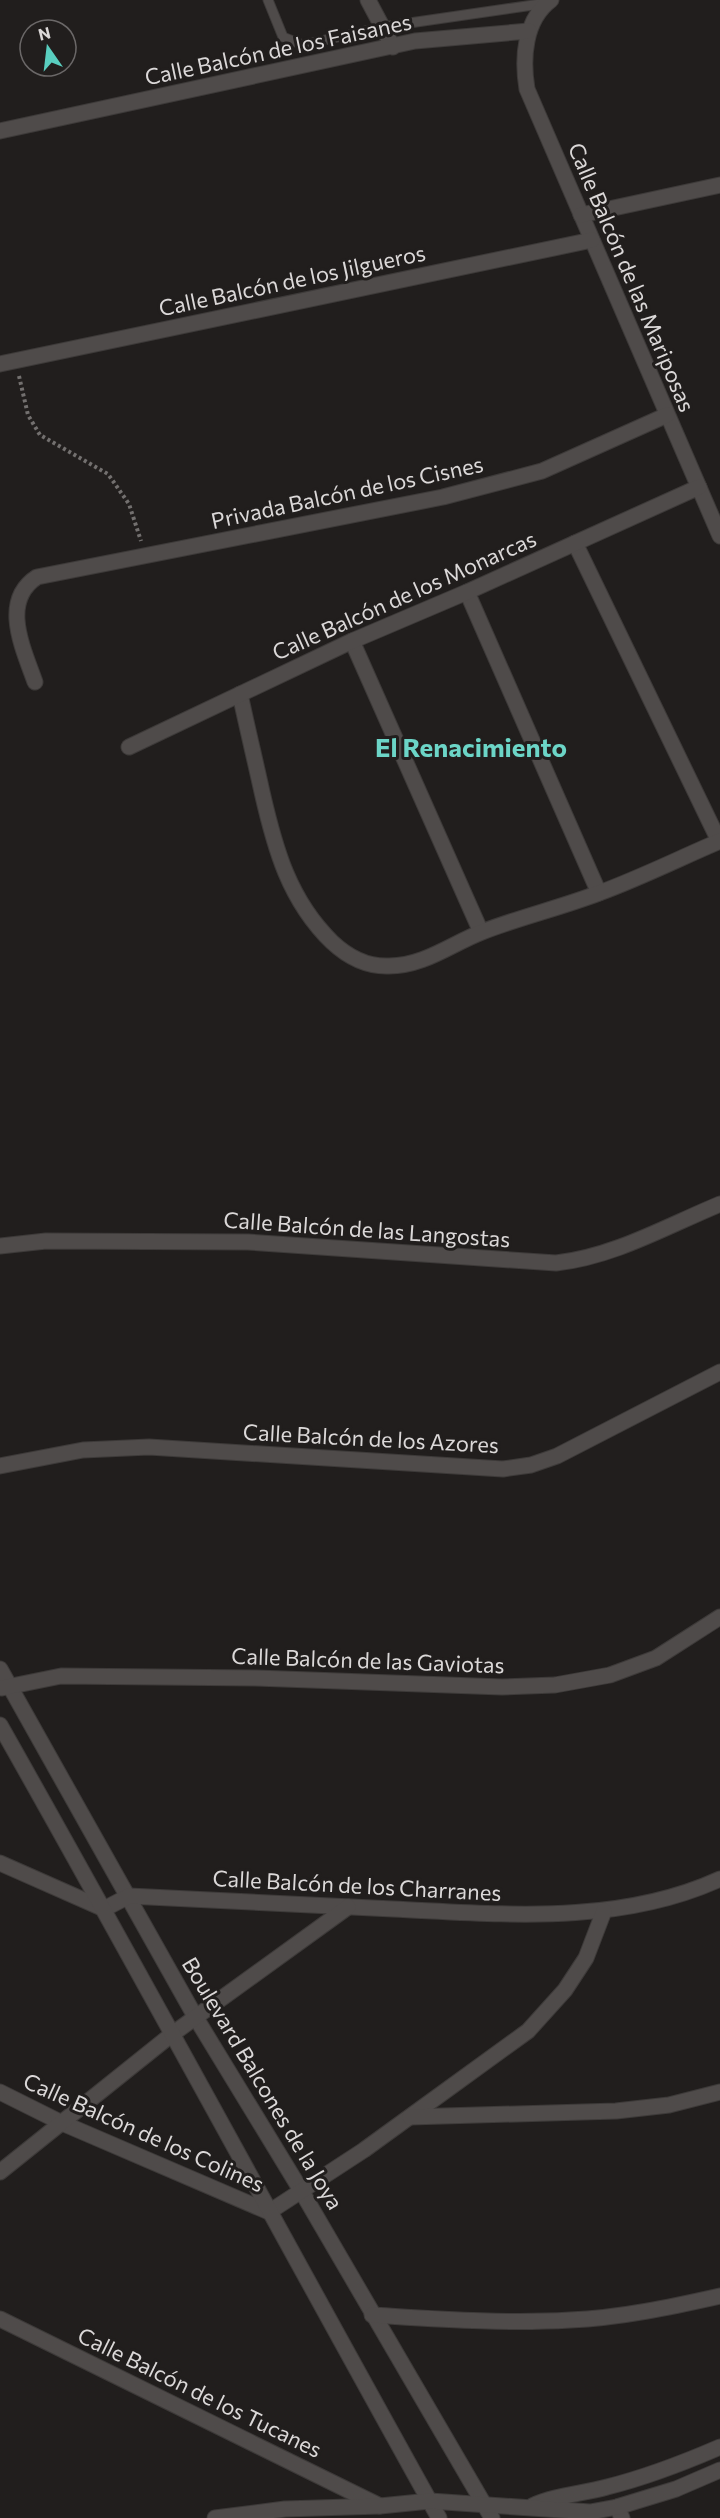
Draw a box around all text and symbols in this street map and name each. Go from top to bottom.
street label: Calle Balcón de los Faisanes [142,8,414,90]
north arrow [18,18,78,78]
text: N [36,22,52,44]
street label: Calle Balcón de las Mariposas [563,138,701,416]
street label: Calle Balcón de los Jilgueros [156,239,428,321]
street label: Privada Balcón de los Cisnes [208,450,486,534]
street label: Calle Balcón de los Monarcas [268,524,540,666]
district label: El Renacimiento [375,731,567,762]
street label: Calle Balcón de las Langostas [223,1206,511,1252]
street label: Calle Balcón de los Azores [242,1418,500,1458]
street label: Calle Balcón de las Gaviotas [231,1642,505,1678]
street label: Calle Balcón de los Charranes [212,1864,502,1906]
street label: Boulevard Balcones de la Joya [177,1952,349,2214]
street label: Calle Balcón de los Colines [19,2067,269,2197]
street label: Calle Balcón de los Tucanes [74,2321,326,2463]

